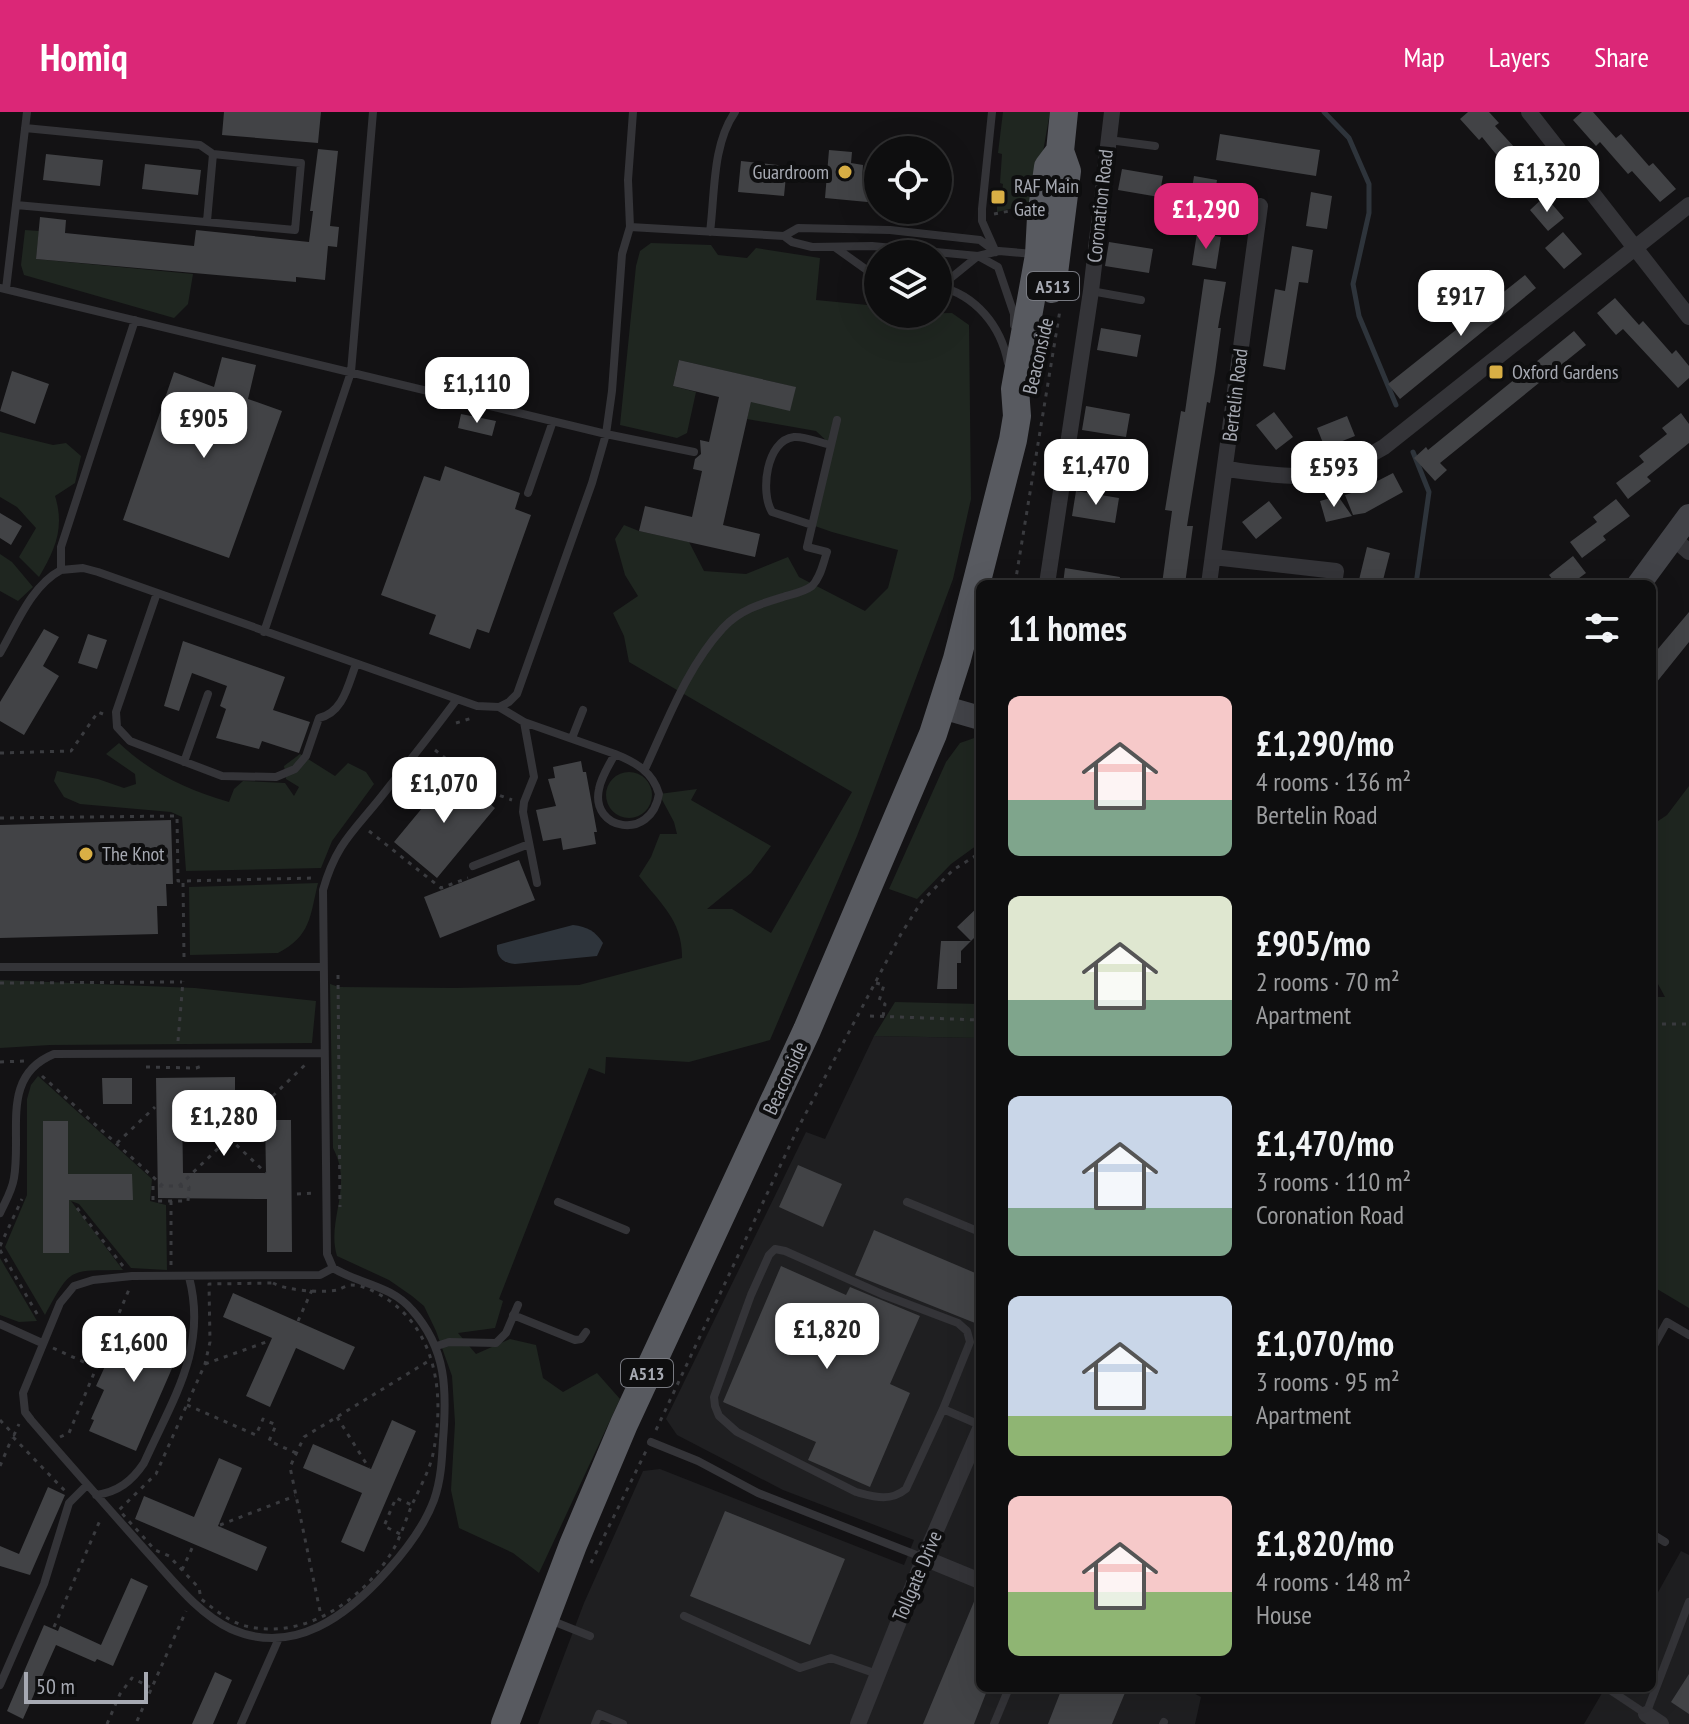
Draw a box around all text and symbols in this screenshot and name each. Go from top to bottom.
text: Homiq [40,32,128,81]
text: Map [1403,38,1445,75]
text: Layers [1489,38,1550,75]
text: Share [1594,38,1649,75]
map controls [864,136,952,328]
button: locate [864,136,952,224]
pin: £1,320 [1482,146,1612,214]
street label: Coronation Road [1081,148,1119,264]
text: £1,320 [1513,155,1581,188]
place label: Guardroom [753,159,829,185]
marker: Guardroom [836,163,854,181]
place label: RAF Main Gate [1014,173,1079,222]
pin: £1,290 [1141,183,1271,251]
marker: RAF Main Gate [989,188,1007,206]
text: £1,290 [1172,192,1240,225]
button: layers [864,240,952,328]
pin: £917 [1414,270,1508,338]
road number: A513 [1027,272,1079,300]
text: £917 [1436,279,1486,312]
street label: Beaconside [1017,315,1059,397]
street label: Bertelin Road [1216,347,1254,443]
pin: £1,110 [412,357,542,425]
place label: Oxford Gardens [1512,359,1619,385]
marker: Oxford Gardens [1487,363,1505,381]
text: £1,110 [443,366,511,399]
pin: £905 [157,392,251,460]
text: £905 [179,401,229,434]
pin: £1,470 [1031,439,1161,507]
pin: £593 [1287,441,1381,509]
text: £1,470 [1062,448,1130,481]
text: £593 [1309,450,1359,483]
text: 11 homes [1008,606,1127,650]
icon: filters [1580,606,1624,650]
text: £1,290/mo [1256,721,1394,765]
icon: home [1072,728,1168,824]
pin: £1,070 [379,757,509,825]
text: 4 rooms · 136 m² [1256,765,1411,798]
text: £1,070 [410,766,478,799]
text: Bertelin Road [1256,798,1377,831]
place label: The Knot [102,841,165,867]
marker: The Knot [77,845,95,863]
text: £905/mo [1256,921,1371,965]
icon: home [1072,928,1168,1024]
text: 2 rooms · 70 m² [1256,965,1400,998]
text: Apartment [1256,998,1351,1031]
street label: Beaconside [757,1037,813,1119]
pin: £1,280 [159,1090,289,1158]
text: £1,280 [190,1099,258,1132]
text: £1,470/mo [1256,1121,1394,1165]
icon: home [1072,1128,1168,1224]
text: 3 rooms · 110 m² [1256,1165,1411,1198]
text: Coronation Road [1256,1198,1404,1231]
pin: £1,820 [762,1303,892,1371]
text: £1,820 [793,1312,861,1345]
pin: £1,600 [69,1316,199,1384]
text: £1,070/mo [1256,1321,1394,1365]
text: £1,600 [100,1325,168,1358]
icon: home [1072,1328,1168,1424]
road number: A513 [621,1359,673,1387]
text: 3 rooms · 95 m² [1256,1365,1400,1398]
text: Apartment [1256,1398,1351,1431]
text: £1,820/mo [1256,1521,1394,1565]
street label: Tollgate Drive [886,1527,948,1625]
icon: home [1072,1528,1168,1624]
text: 4 rooms · 148 m² [1256,1565,1411,1598]
text: House [1256,1598,1312,1631]
scale bar [24,1668,148,1704]
text: 50 m [36,1672,75,1700]

